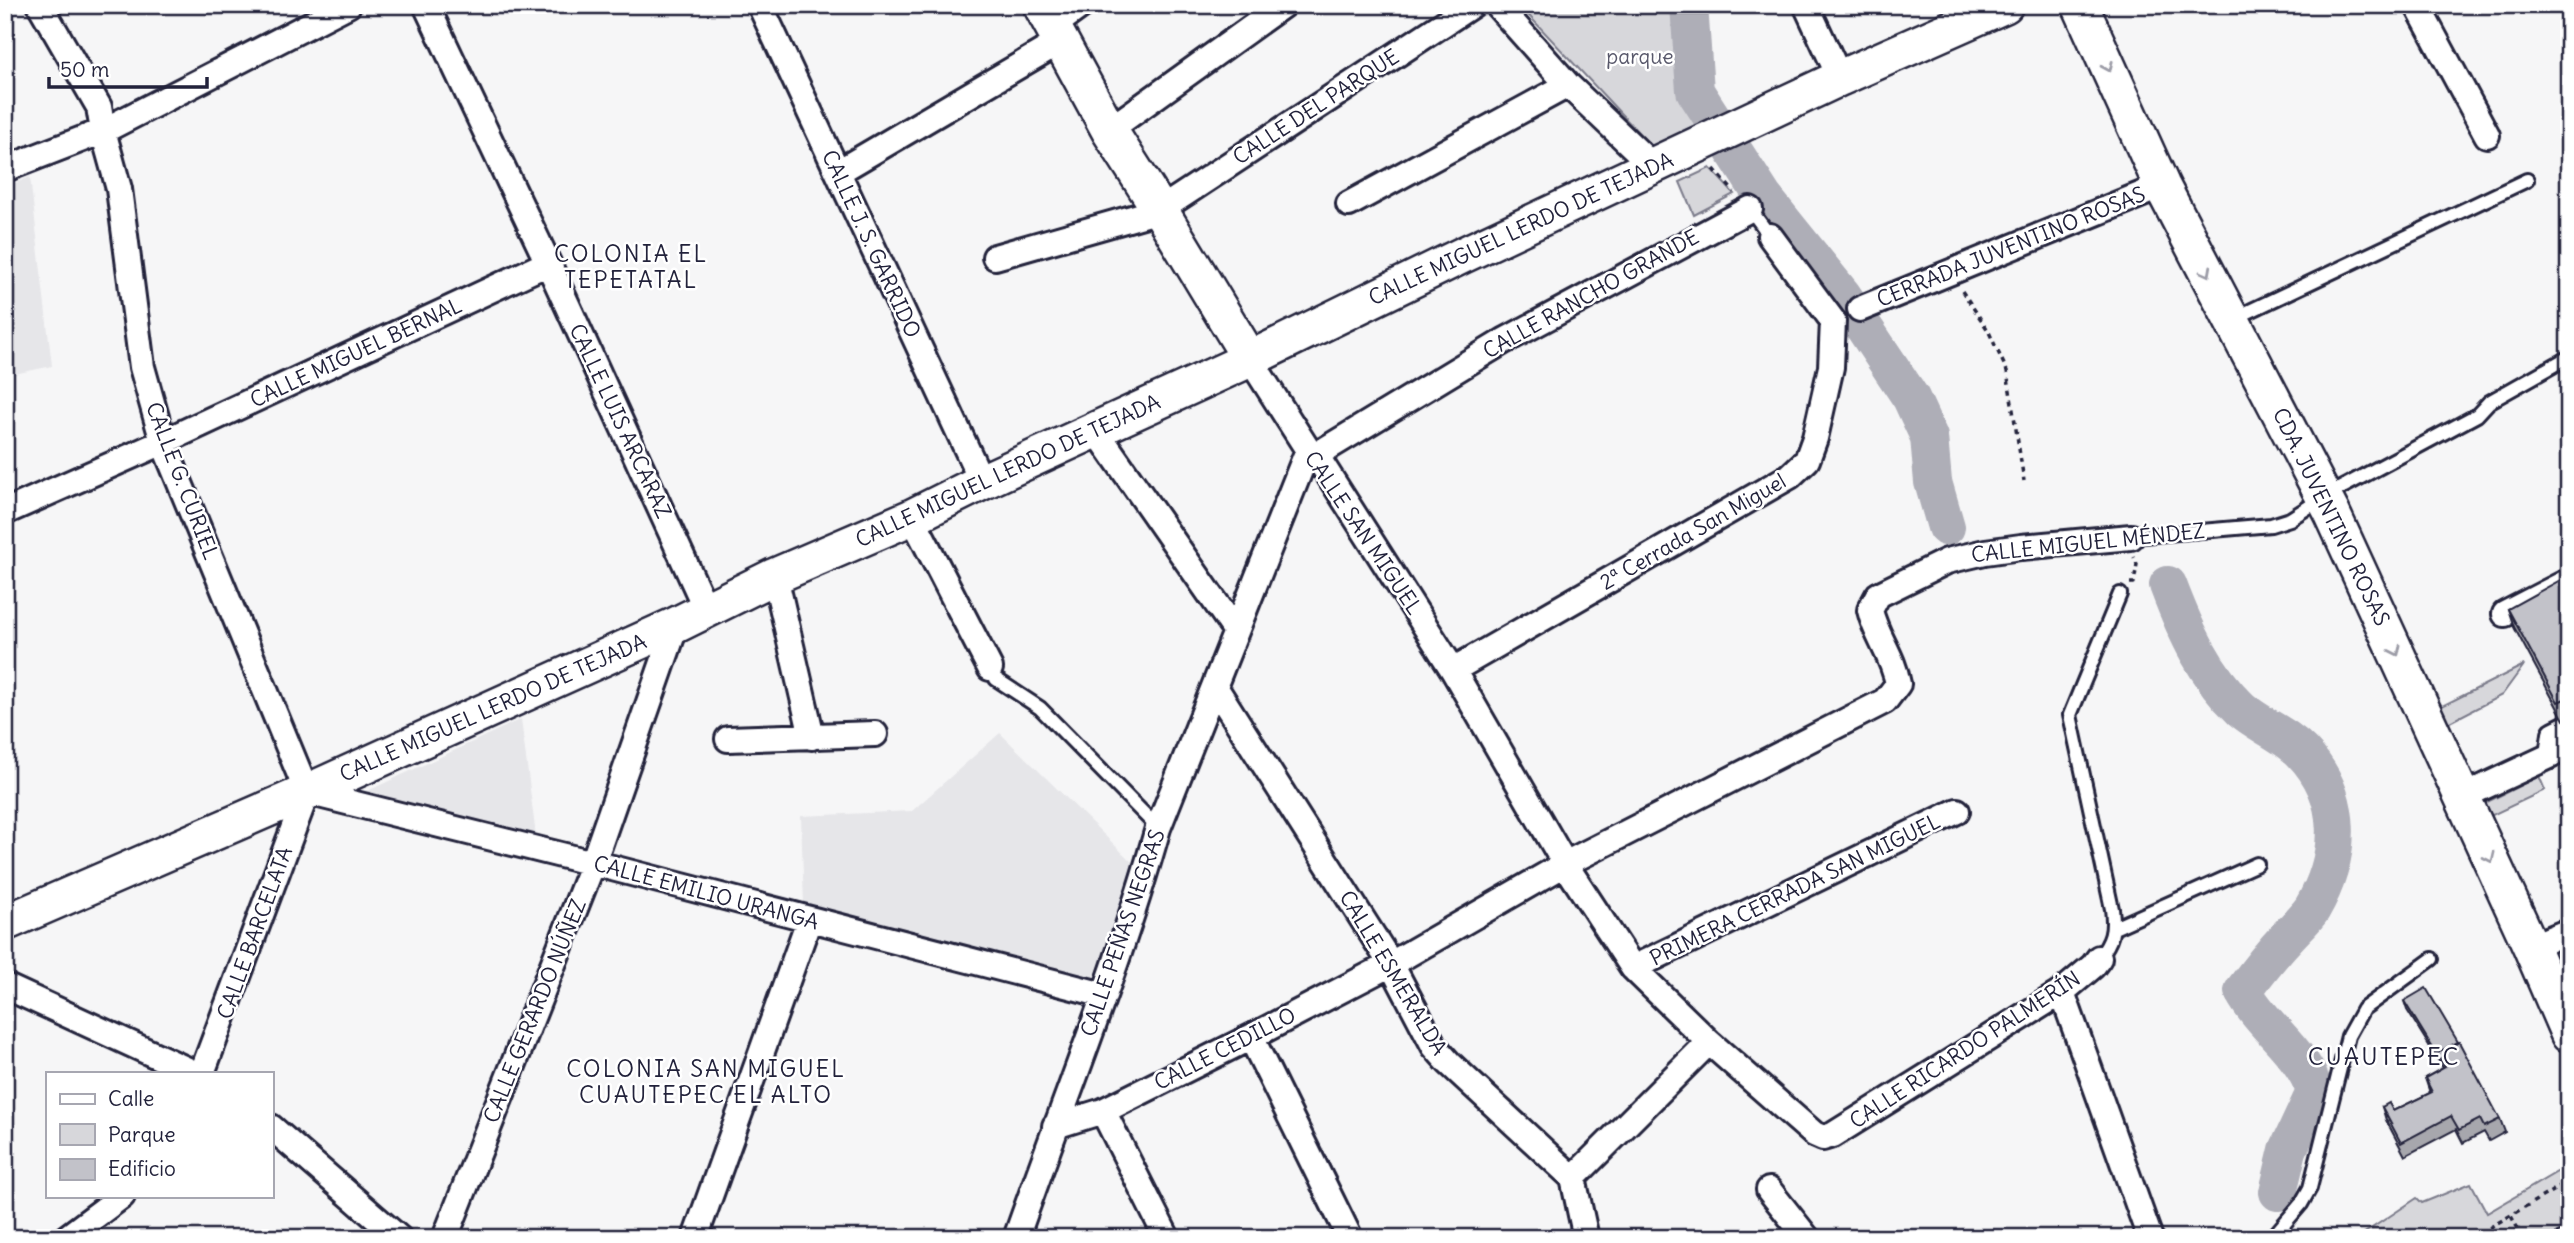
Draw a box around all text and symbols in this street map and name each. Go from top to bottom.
street label: CALLE DEL PARQUE [1228,43,1404,170]
park label: parque [1606,43,1674,70]
scale bar [49,46,206,90]
text: 50 m [60,56,109,83]
one-way arrow [2100,60,2114,73]
street label: CALLE J. S. GARRIDO [816,146,927,342]
street label: CALLE MIGUEL LERDO DE TEJADA [1364,146,1677,311]
street label: CERRADA JUVENTINO ROSAS [1873,180,2149,313]
street label: CALLE RANCHO GRANDE [1478,223,1703,364]
district label: COLONIA EL TEPETATAL [554,239,708,294]
one-way arrow [2199,265,2213,277]
street label: CALLE MIGUEL BERNAL [246,292,466,413]
street label: CALLE LUIS ARCARAZ [564,319,677,522]
street label: CALLE MIGUEL LERDO DE TEJADA [851,388,1164,553]
street label: CALLE G. CURIEL [140,398,225,563]
street label: CDA. JUVENTINO ROSAS [2267,403,2396,630]
street label: CALLE SAN MIGUEL [1299,446,1428,620]
street label: 2ª Cerrada San Miguel [1595,467,1791,596]
street label: CALLE MIGUEL MÉNDEZ [1970,517,2206,568]
street label: CALLE MIGUEL LERDO DE TEJADA [335,627,650,788]
one-way arrow [2387,644,2401,656]
street label: PRIMERA CERRADA SAN MIGUEL [1645,807,1944,972]
street label: CALLE PEÑAS NEGRAS [1074,826,1171,1040]
street label: CALLE BARCELATA [211,843,298,1023]
street label: CALLE EMILIO URANGA [591,849,822,936]
one-way arrow [2482,851,2496,863]
street label: CALLE ESMERALDA [1334,885,1453,1060]
street label: CALLE GERARDO NÚÑEZ [477,895,592,1127]
street label: CALLE RICARDO PALMERÍN [1844,965,2085,1134]
street label: CALLE CEDILLO [1149,1001,1300,1096]
district label: CUAUTEPEC [2308,1041,2460,1071]
district label: COLONIA SAN MIGUEL CUAUTEPEC EL ALTO [566,1054,846,1109]
legend [46,1072,273,1198]
text: Calle [108,1085,154,1112]
text: Parque [108,1121,176,1148]
text: Edificio [108,1155,176,1182]

